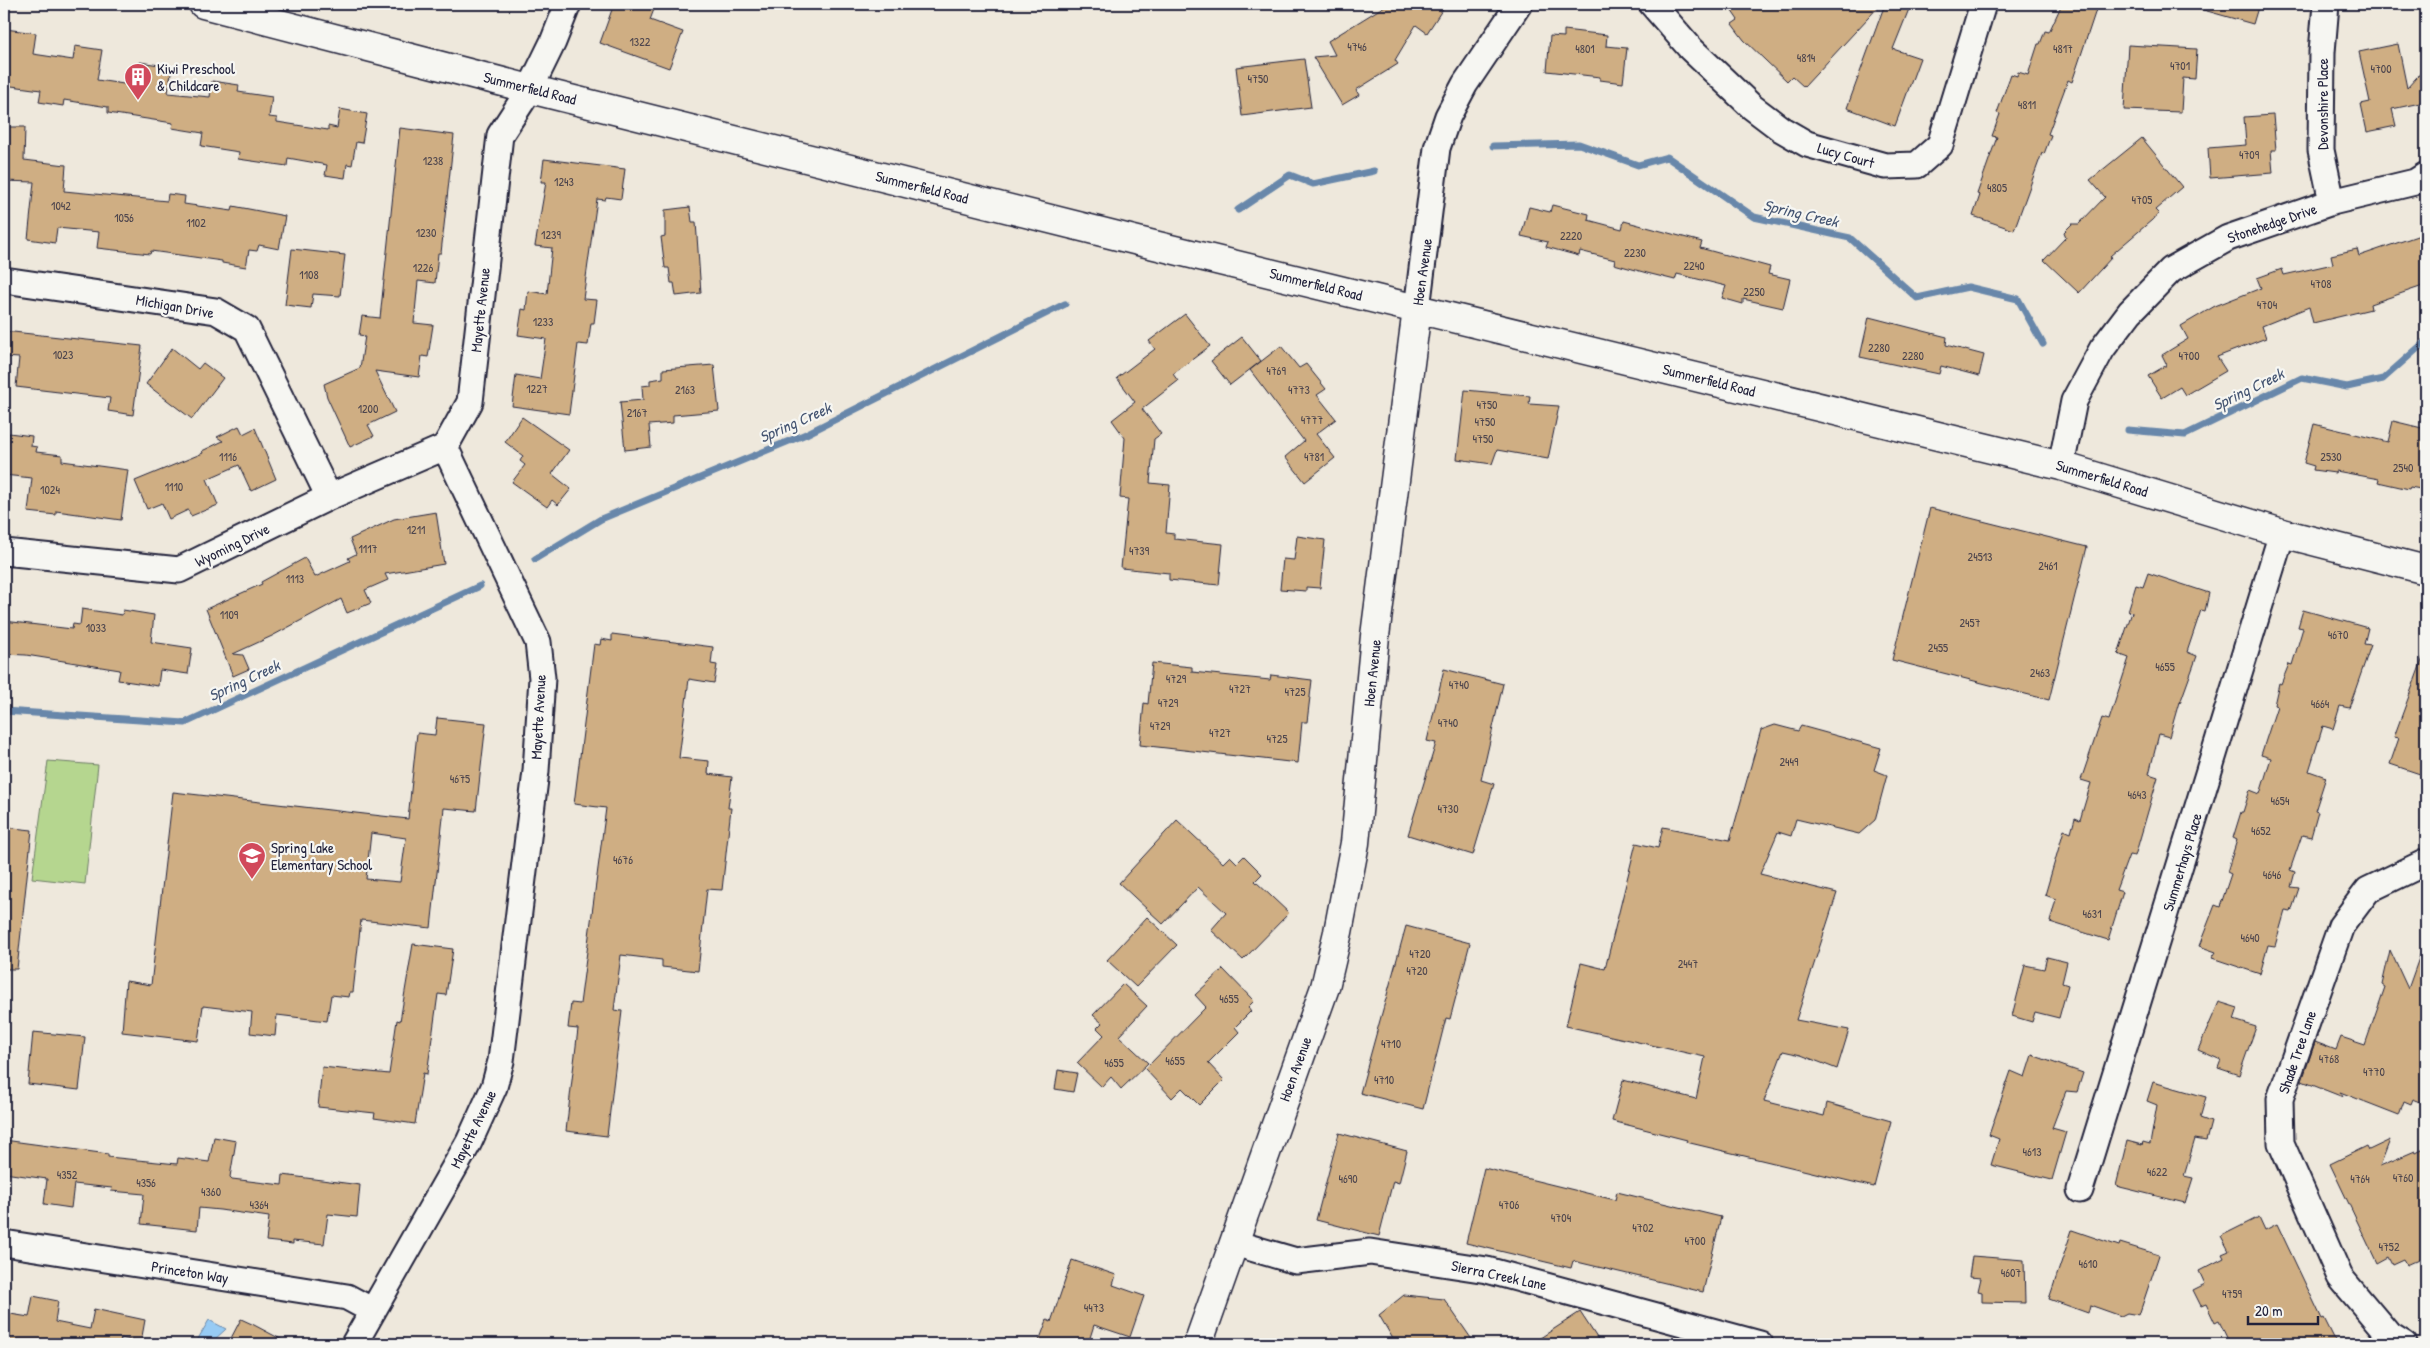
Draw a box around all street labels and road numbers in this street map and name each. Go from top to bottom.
street label: Devonshire Place [2312,58,2333,150]
street label: Summerfield Road [481,66,579,110]
street label: Lucy Court [1815,137,1878,173]
street label: Summerfield Road [873,165,971,209]
street label: Stonehedge Drive [2224,198,2320,248]
street label: Hoen Avenue [1407,237,1437,307]
street label: Summerfield Road [1267,262,1365,306]
street label: Mayette Avenue [465,267,495,353]
street label: Michigan Drive [134,289,216,323]
street label: Summerfield Road [1660,358,1758,402]
street label: Summerfield Road [2054,454,2151,502]
street label: Wyoming Drive [191,518,273,572]
street label: Hoen Avenue [1358,638,1386,708]
street label: Mayette Avenue [525,674,551,760]
street label: Summerhays Place [2157,810,2207,914]
street label: Shade Tree Lane [2273,1008,2321,1096]
street label: Hoen Avenue [1274,1034,1316,1104]
street label: Mayette Avenue [445,1086,501,1172]
street label: Sierra Creek Lane [1449,1255,1549,1295]
street label: Princeton Way [150,1256,230,1288]

